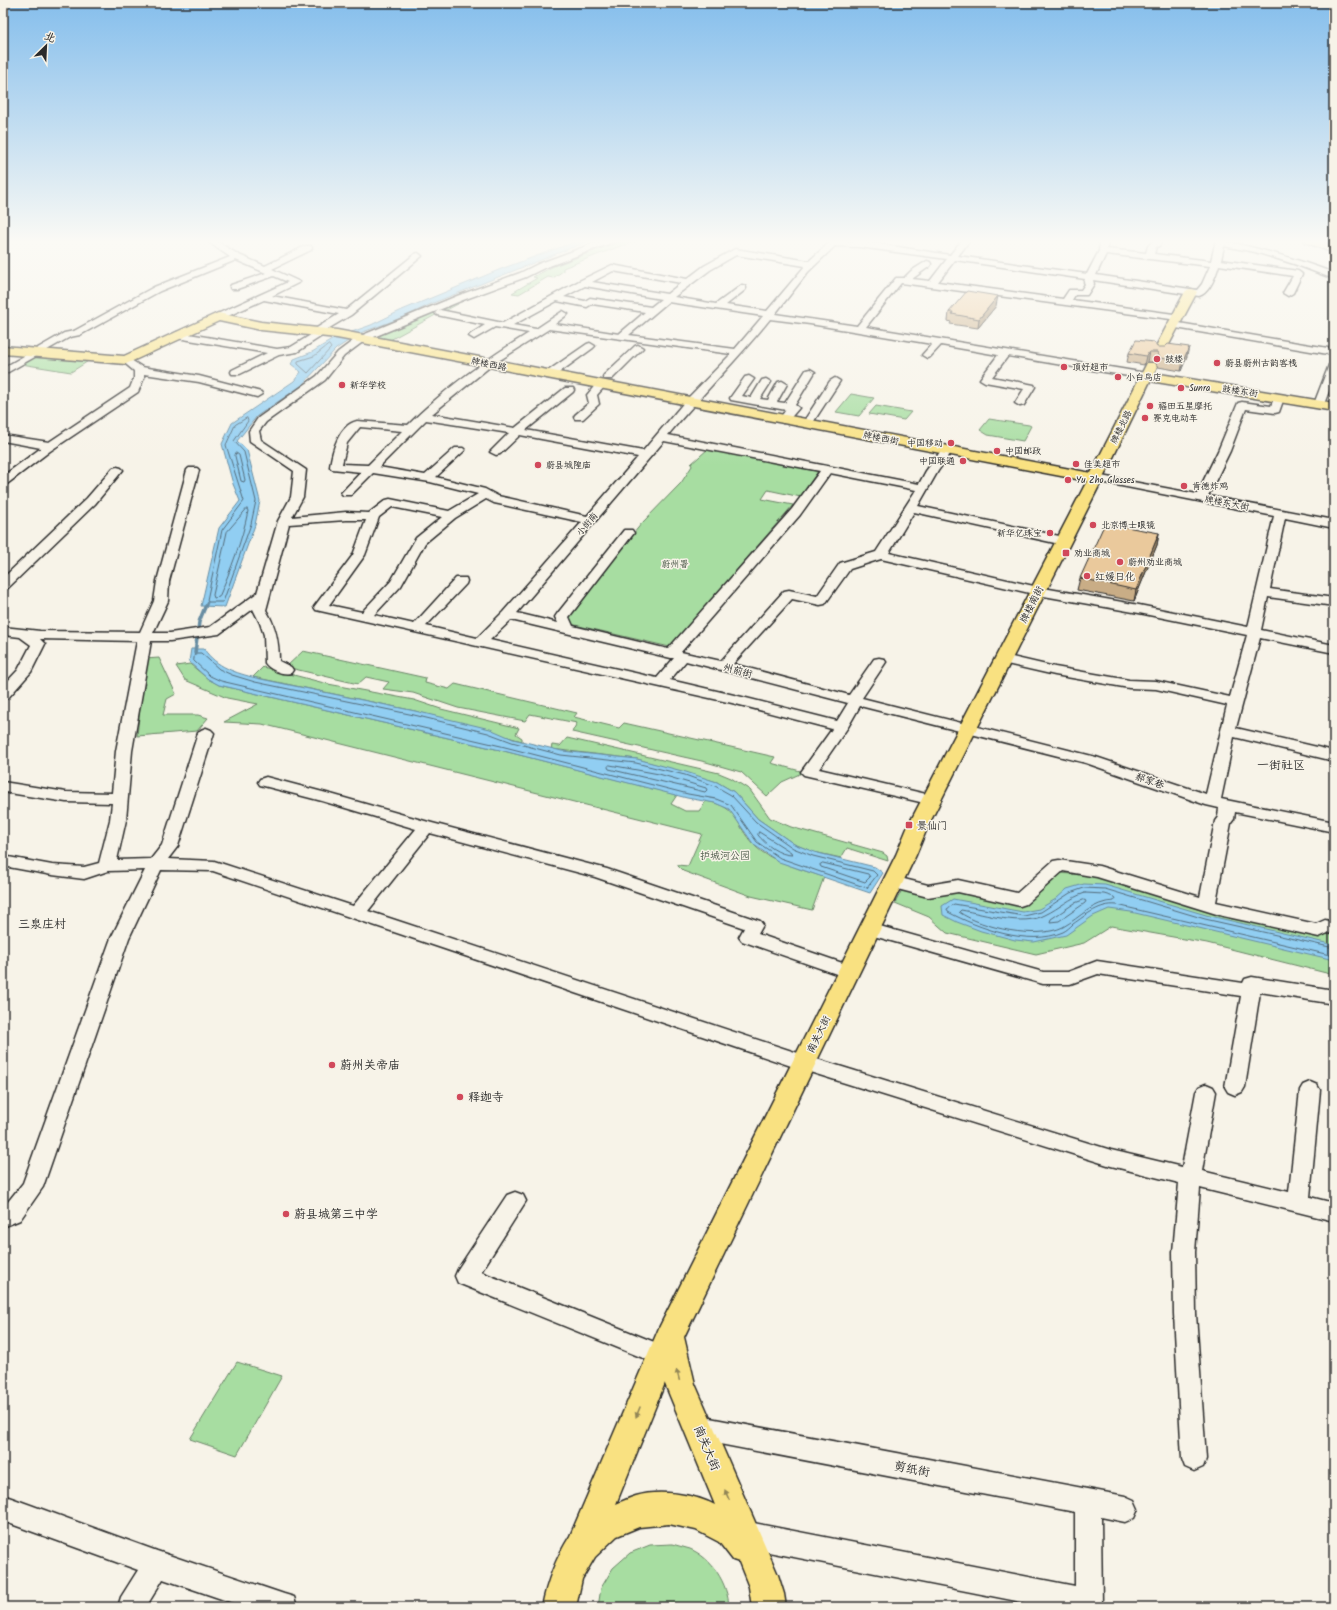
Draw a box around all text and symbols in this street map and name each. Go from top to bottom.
north arrow [26,26,66,66]
text: 北 [41,27,58,48]
place label: 鼓楼 [1165,352,1183,367]
street label: 牌楼西路 [470,354,508,375]
marker: 鼓楼 [1152,354,1162,364]
place label: 蔚县蔚州古韵客栈 [1225,356,1297,371]
marker: 蔚县蔚州古韵客栈 [1212,358,1222,368]
place label: 頂好超市 [1072,360,1108,375]
marker: 頂好超市 [1059,362,1069,372]
place label: 小白鸟店 [1126,370,1162,385]
marker: 小白鸟店 [1113,372,1123,382]
place label: 新华学校 [350,378,386,393]
marker: 新华学校 [337,380,347,390]
place label: Sunra [1189,381,1210,396]
street label: 鼓楼东街 [1221,381,1259,402]
marker: Sunra [1176,383,1186,393]
place label: 福田五星摩托 [1158,399,1212,414]
marker: 福田五星摩托 [1145,401,1155,411]
street label: 牌楼北路 [1107,408,1136,447]
place label: 赛克电动车 [1153,411,1198,426]
marker: 赛克电动车 [1140,413,1150,423]
street label: 牌楼西街 [862,428,900,449]
place label: 中国移动 [907,436,943,451]
marker: 中国移动 [946,438,956,448]
place label: 中国邮政 [1005,444,1041,459]
marker: 中国邮政 [992,446,1002,456]
place label: 中国联通 [919,454,955,469]
marker: 中国联通 [958,456,968,466]
place label: 佳美超市 [1084,457,1120,472]
place label: 蔚县城隍庙 [546,458,591,473]
marker: 佳美超市 [1071,459,1081,469]
marker: 蔚县城隍庙 [533,460,543,470]
place label: Yu Zho Glasses [1076,473,1135,488]
marker: Yu Zho Glasses [1063,475,1073,485]
place label: 肯德炸鸡 [1192,479,1228,494]
marker: 肯德炸鸡 [1179,481,1189,491]
street label: 牌楼东大街 [1203,492,1250,515]
street label: 小街南 [573,509,602,539]
place label: 北京博士眼镜 [1101,518,1155,533]
marker: 北京博士眼镜 [1088,520,1098,530]
place label: 新华亿珠宝 [997,526,1042,541]
marker: 新华亿珠宝 [1045,528,1055,538]
place label: 劝业商城 [1074,546,1110,561]
marker: 劝业商城 [1061,548,1071,558]
place label: 蔚州劝业商城 [1128,555,1182,570]
park label: 蔚州署 [661,557,689,572]
marker: 蔚州劝业商城 [1115,557,1125,567]
place label: 红媛日化 [1095,569,1135,585]
marker: 红媛日化 [1082,571,1092,581]
street label: 牌楼南街 [1016,583,1048,626]
street label: 州前街 [721,659,754,683]
district label: 一街社区 [1257,756,1305,775]
street label: 郝家巷 [1133,768,1167,794]
place label: 景仙门 [917,818,947,834]
marker: 景仙门 [904,820,914,830]
park label: 护城河公园 [700,848,750,864]
district label: 三泉庄村 [18,915,66,934]
street label: 南关大街 [803,1013,835,1056]
place label: 蔚州关帝庙 [340,1056,400,1075]
marker: 蔚州关帝庙 [327,1060,337,1070]
place label: 释迦寺 [468,1088,504,1107]
marker: 释迦寺 [455,1092,465,1102]
place label: 蔚县城第三中学 [294,1205,378,1224]
marker: 蔚县城第三中学 [281,1209,291,1219]
one-way arrow [675,1369,681,1381]
one-way arrow [634,1407,640,1419]
street label: 南关大街 [688,1422,725,1474]
street label: 剪纸街 [892,1457,931,1482]
one-way arrow [724,1490,730,1501]

